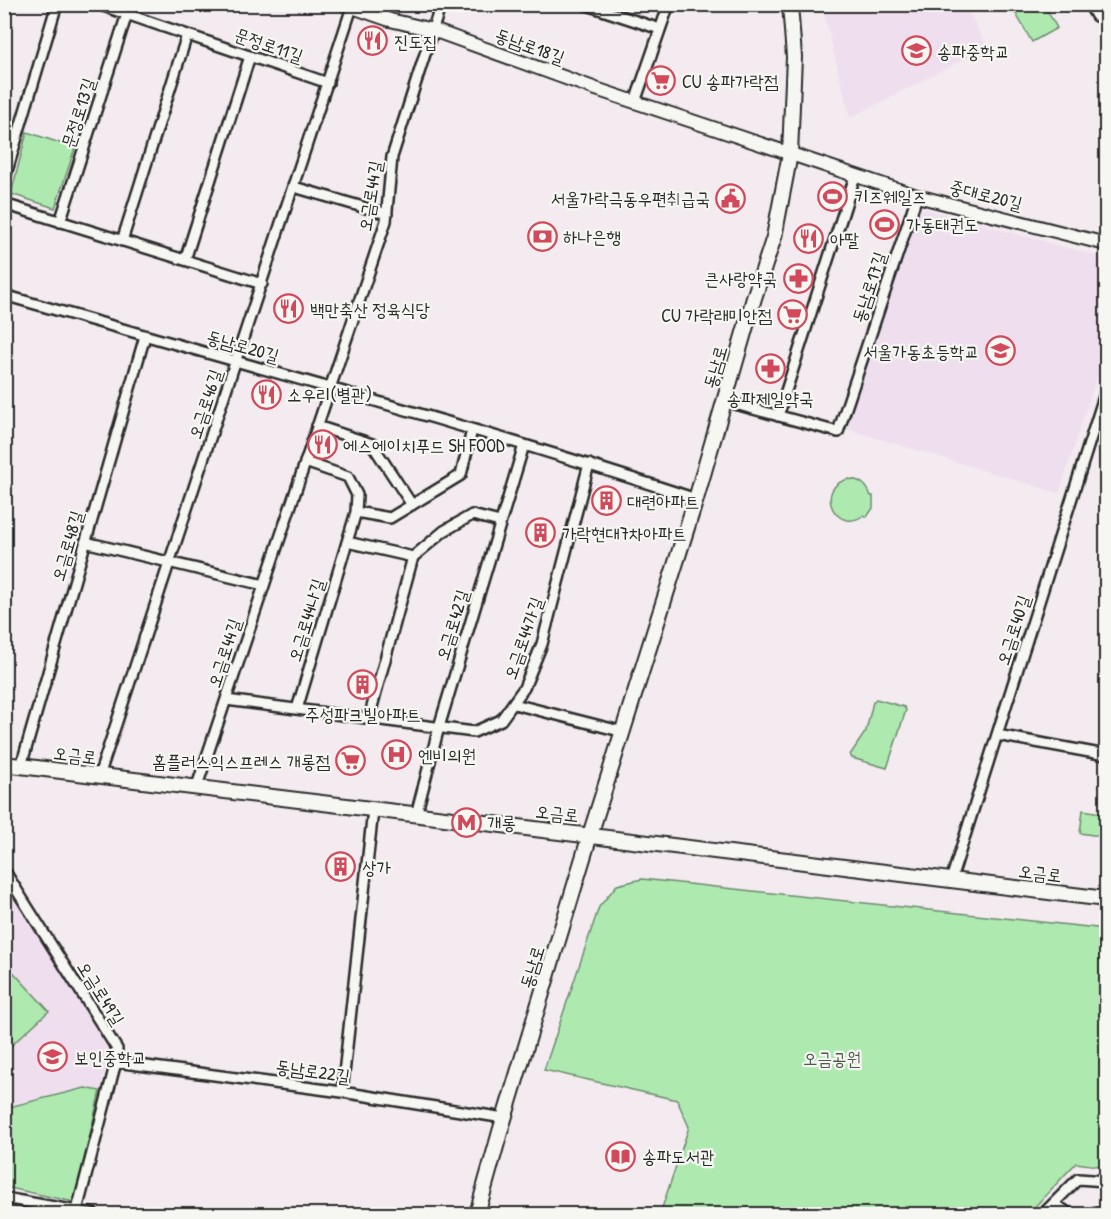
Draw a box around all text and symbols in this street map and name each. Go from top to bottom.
street label: 문정로11길 [231,22,307,69]
street label: 동남로18길 [492,22,569,70]
restaurant icon: 진도집 [357,25,389,57]
place label: 진도집 [394,29,437,54]
school or university icon: 송파중학교 [900,35,932,67]
place label: 송파중학교 [937,39,1009,64]
supermarket icon: CU 송파가락점 [645,65,677,97]
place label: CU 송파가락점 [682,69,779,94]
street label: 문정로13길 [55,74,101,151]
street label: 오금로44길 [352,158,388,233]
street label: 중대로20길 [947,174,1026,216]
sports icon: 키즈웨일즈 [817,180,849,212]
public building icon: 서울가락극동우편취급국 [715,182,747,214]
place label: 키즈웨일즈 [854,184,926,209]
place label: 서울가락극동우편취급국 [551,186,710,211]
sports icon: 가동태권도 [869,208,901,240]
place label: 가동태권도 [906,212,978,237]
bank icon: 하나은행 [526,220,558,252]
restaurant icon: 아딸 [793,223,825,255]
place label: 하나은행 [563,224,621,249]
place label: 아딸 [830,227,859,252]
street label: 동남로17길 [846,248,892,326]
pharmacy icon: 큰사랑약국 [782,262,814,294]
place label: 큰사랑약국 [705,266,777,291]
restaurant icon: 백만축산 정육식당 [273,293,305,325]
place label: 백만축산 정육식당 [310,297,431,322]
supermarket icon: CU 가락래미안점 [777,299,809,331]
place label: CU 가락래미안점 [661,303,773,328]
street label: 동남로20길 [204,324,283,368]
school or university icon: 서울가동초등학교 [984,335,1016,367]
place label: 서울가동초등학교 [863,339,979,364]
street label: 동남로 [697,343,733,391]
pharmacy icon: 송파제일약국 [754,353,786,385]
street label: 오금로46길 [182,365,228,442]
restaurant icon: 소우리(별관) [250,378,282,410]
place label: 소우리(별관) [287,382,372,407]
place label: 송파제일약국 [727,386,813,411]
restaurant icon: 에스에이치푸드 SH FOOD [306,429,338,461]
place label: 에스에이치푸드 SH FOOD [343,433,505,458]
building icon: 대련아파트 [590,485,622,517]
place label: 대련아파트 [627,489,699,514]
street label: 오금로48길 [45,507,89,584]
building icon: 가락현대7차아파트 [525,517,557,549]
place label: 가락현대7차아파트 [562,521,687,546]
street label: 오금로44나길 [281,575,331,665]
street label: 오금로42길 [429,586,475,664]
street label: 오금로40길 [990,591,1036,668]
street label: 오금로44가길 [497,593,549,683]
street label: 오금로44길 [201,615,247,691]
building icon: 주성파크빌아파트 [347,669,379,701]
place label: 주성파크빌아파트 [305,702,421,727]
hospital icon: 엔비의원 [381,739,413,771]
street label: 오금로 [52,740,98,770]
place label: 엔비의원 [418,743,476,768]
supermarket icon: 홈플러스익스프레스 개롱점 [335,745,367,777]
place label: 홈플러스익스프레스 개롱점 [152,749,331,774]
street label: 오금로 [534,798,580,828]
metro station icon: 개롱 [450,806,482,838]
place label: 개롱 [487,810,516,835]
building icon: 상가 [325,851,357,883]
place label: 상가 [362,855,391,880]
street label: 오금로 [1017,858,1063,888]
street label: 동남로 [514,943,550,991]
street label: 오금로49길 [72,956,131,1030]
school or university icon: 보인중학교 [37,1041,69,1073]
place label: 보인중학교 [74,1045,146,1070]
park label: 오금공원 [803,1046,861,1071]
street label: 동남로22길 [274,1053,352,1089]
library icon: 송파도서관 [605,1140,637,1172]
place label: 송파도서관 [642,1144,714,1169]

